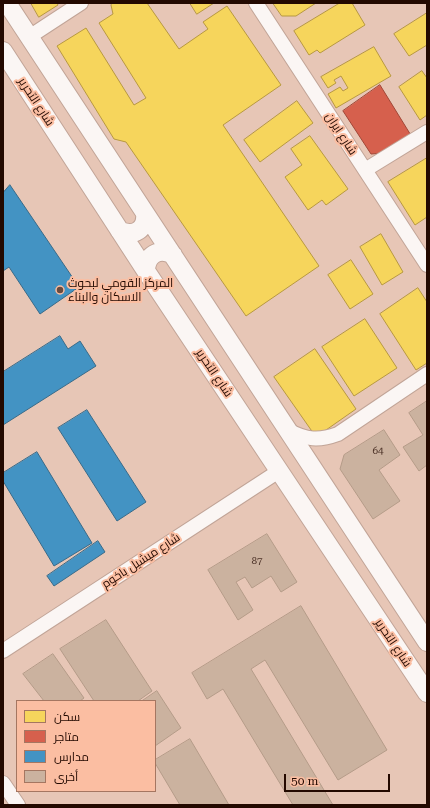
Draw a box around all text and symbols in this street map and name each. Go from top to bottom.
street label: شارع التحرير [15,75,57,129]
street label: شارع ايران [322,110,360,158]
place label: المركز القومي لبحوث الاسكان والبناء [68,276,173,304]
marker: المركز القومي لبحوث الاسكان والبناء [55,285,65,295]
street label: شارع التحرير [193,346,235,400]
house number: 64 [372,445,384,457]
street label: شارع ميشيل باخوم [99,530,183,592]
house number: 87 [251,555,263,567]
street label: شارع التحرير [372,616,414,670]
legend [16,700,156,792]
text: سكن [54,710,80,724]
text: متاجر [54,730,79,744]
text: مدارس [54,750,89,764]
scale bar [286,766,392,792]
text: أخرى [54,770,78,784]
text: 50 m [291,774,318,788]

